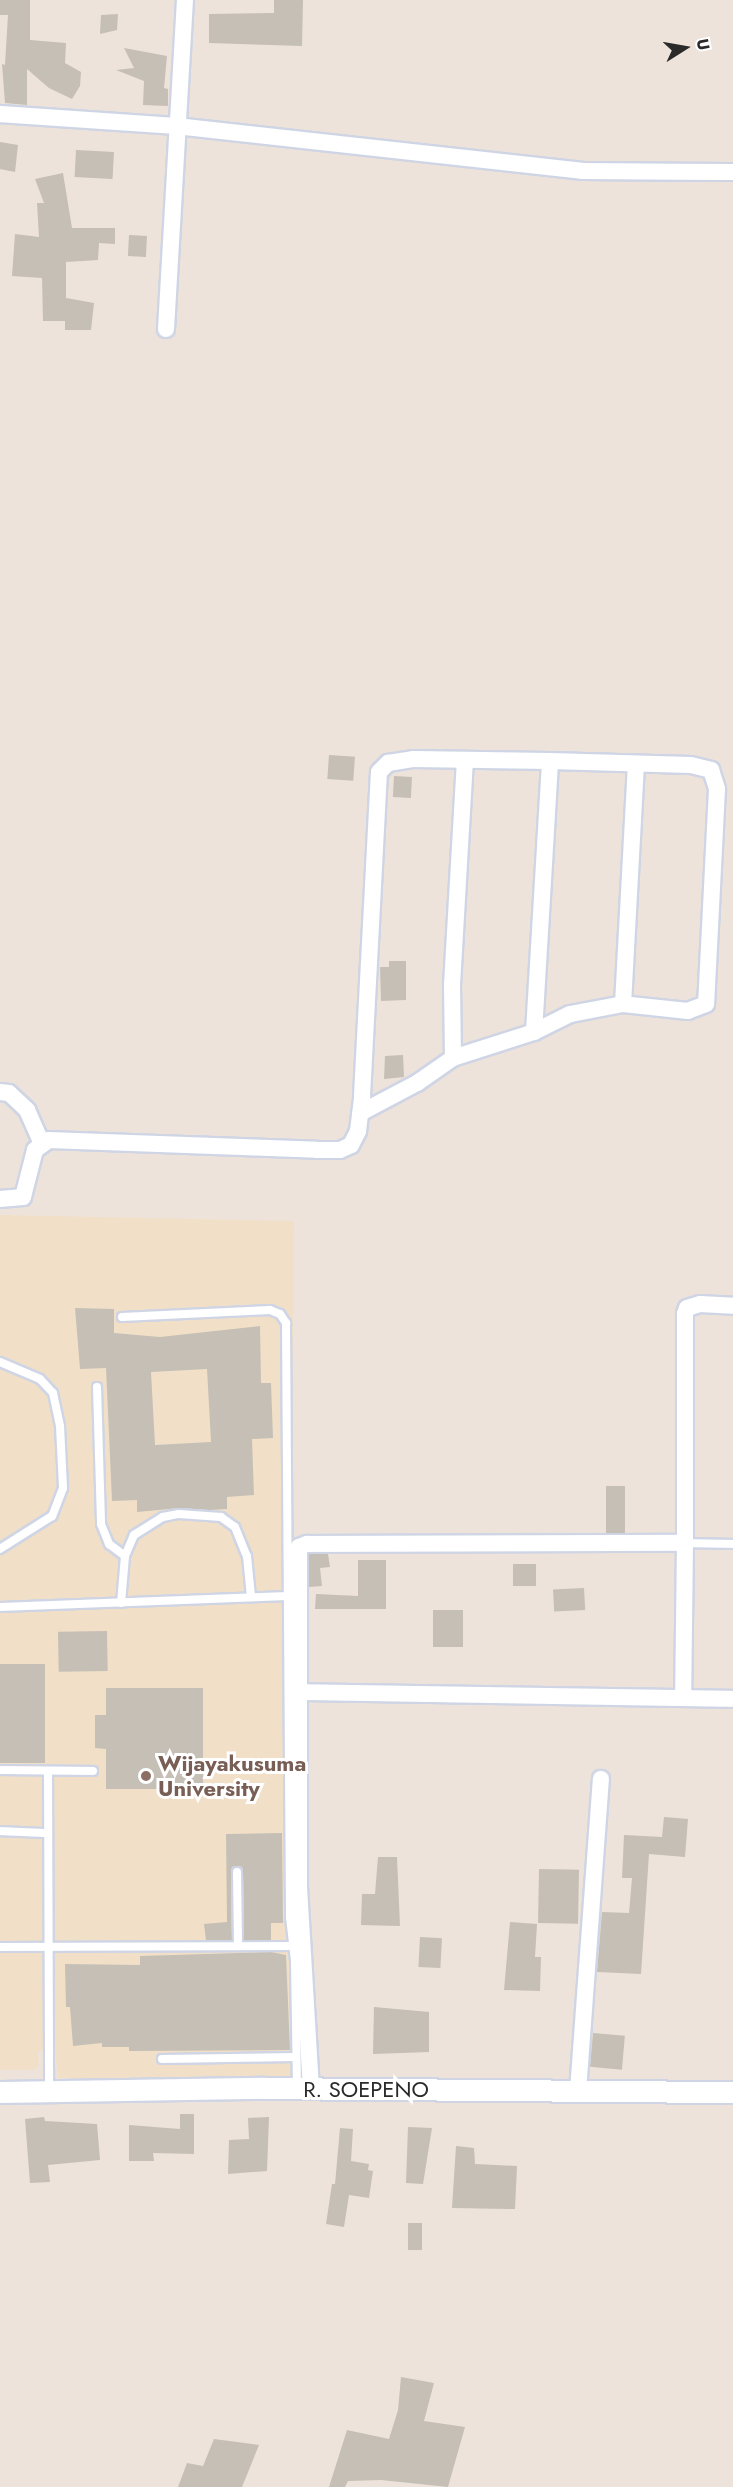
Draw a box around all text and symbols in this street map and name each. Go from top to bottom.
north arrow [655,18,715,78]
text: U [691,37,716,52]
place label: Wijayakusuma University [158,1750,306,1802]
marker: Wijayakusuma University [139,1769,153,1783]
street label: R. SOEPENO [303,2077,429,2103]

